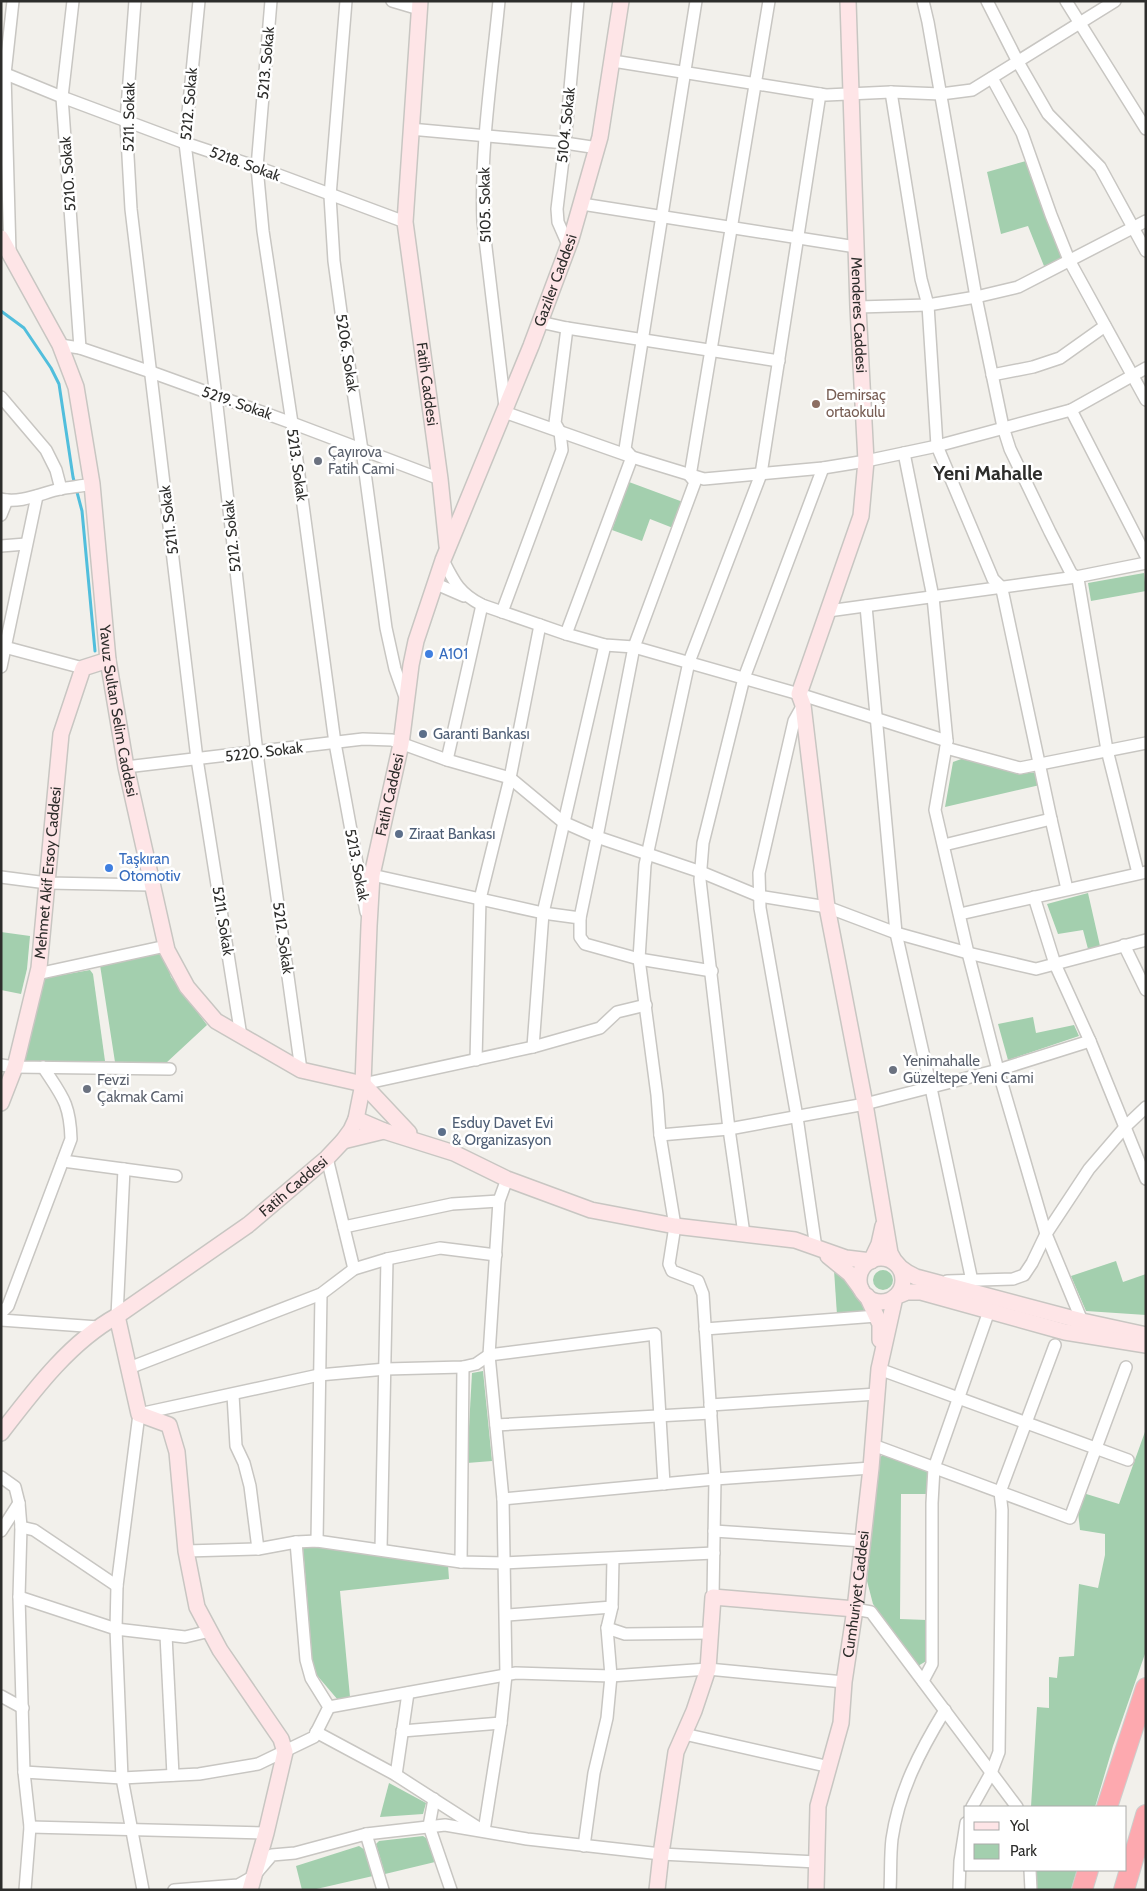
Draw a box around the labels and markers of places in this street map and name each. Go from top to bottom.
place label: Demirsaç ortaokulu [826,386,886,421]
marker: Demirsaç ortaokulu [810,398,822,410]
place label: Çayırova Fatih Cami [328,443,395,478]
marker: Çayırova Fatih Cami [312,455,324,467]
place label: A101 [439,645,468,663]
marker: A101 [423,648,435,660]
place label: Garanti Bankası [433,725,530,743]
marker: Garanti Bankası [417,728,429,740]
place label: Ziraat Bankası [409,825,495,843]
marker: Ziraat Bankası [393,828,405,840]
place label: Taşkıran Otomotiv [119,850,181,885]
marker: Taşkıran Otomotiv [103,862,115,874]
place label: Yenimahalle Güzeltepe Yeni Cami [902,1052,1034,1087]
marker: Yenimahalle Güzeltepe Yeni Cami [887,1064,899,1076]
place label: Fevzi Çakmak Cami [97,1071,183,1106]
marker: Fevzi Çakmak Cami [81,1083,93,1095]
place label: Esduy Davet Evi & Organizasyon [452,1114,553,1149]
marker: Esduy Davet Evi & Organizasyon [436,1126,448,1138]

